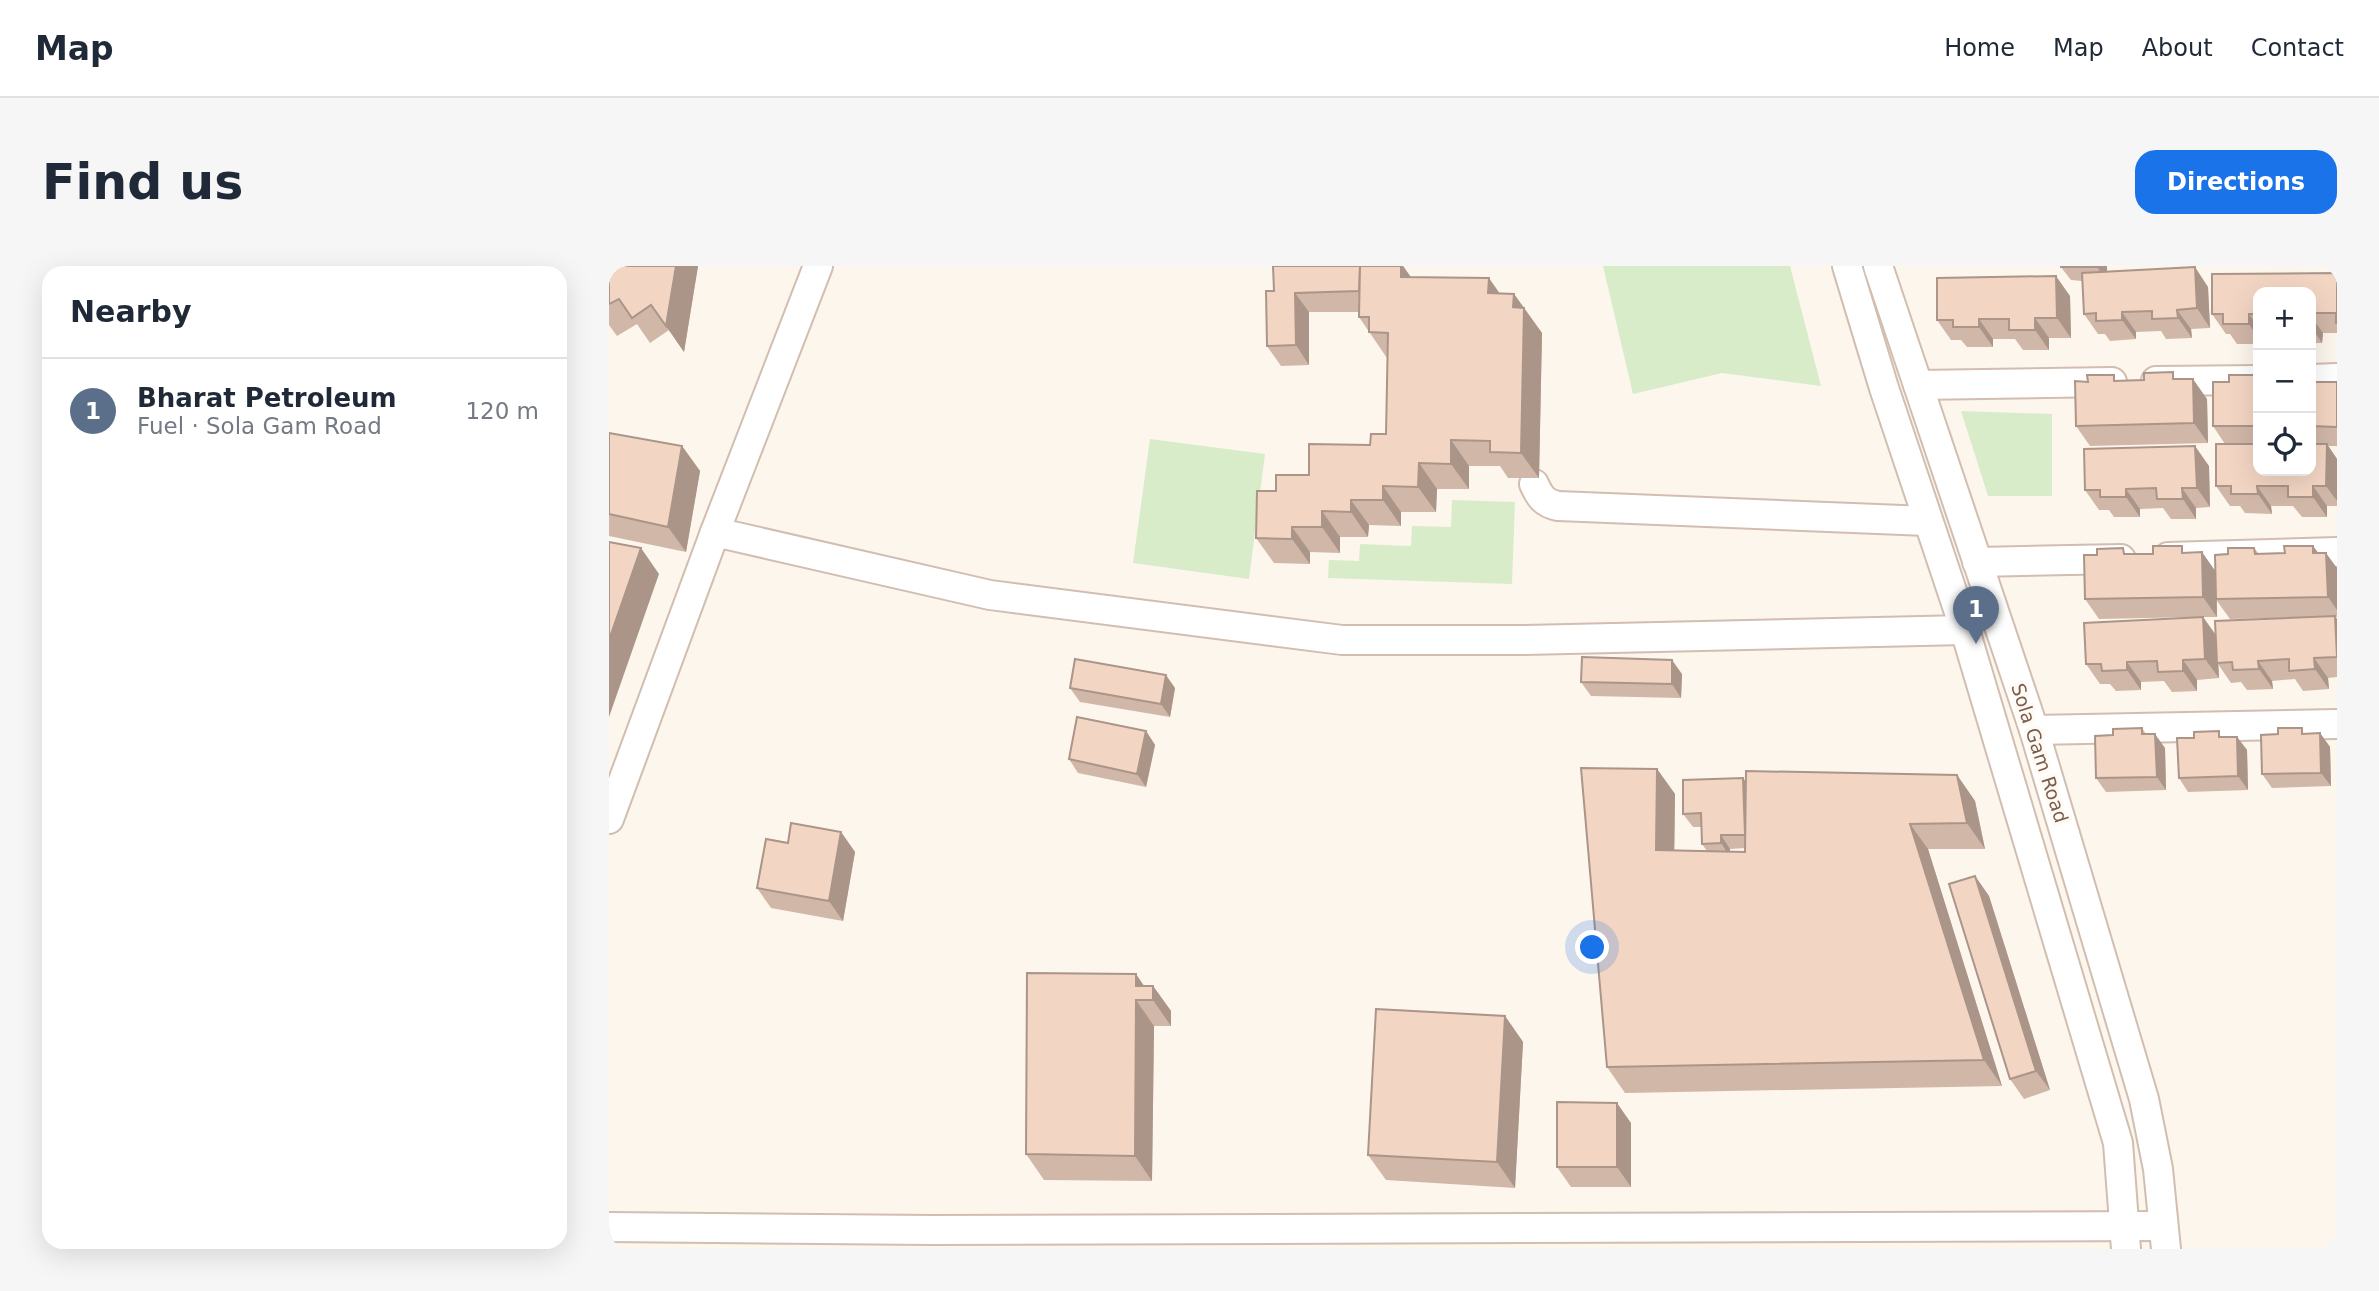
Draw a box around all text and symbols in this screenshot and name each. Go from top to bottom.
text: Map [35,29,114,68]
text: Home [1944,34,2015,62]
text: Map [2053,34,2104,62]
text: About [2142,34,2213,62]
text: Contact [2251,34,2344,62]
button: Directions [2135,150,2337,214]
text: Find us [42,154,243,211]
map controls [2253,287,2316,476]
button: + [2253,287,2316,350]
text: Nearby [70,294,192,329]
button: − [2253,350,2316,413]
text: Bharat Petroleum [137,383,397,413]
text: 1 [85,398,101,424]
text: 120 m [465,398,539,424]
text: Fuel · Sola Gam Road [137,413,382,439]
button: locate [2253,413,2316,476]
pin: 1 [1953,586,1999,644]
street label: Sola Gam Road [2007,681,2073,825]
your location [1575,930,1609,964]

